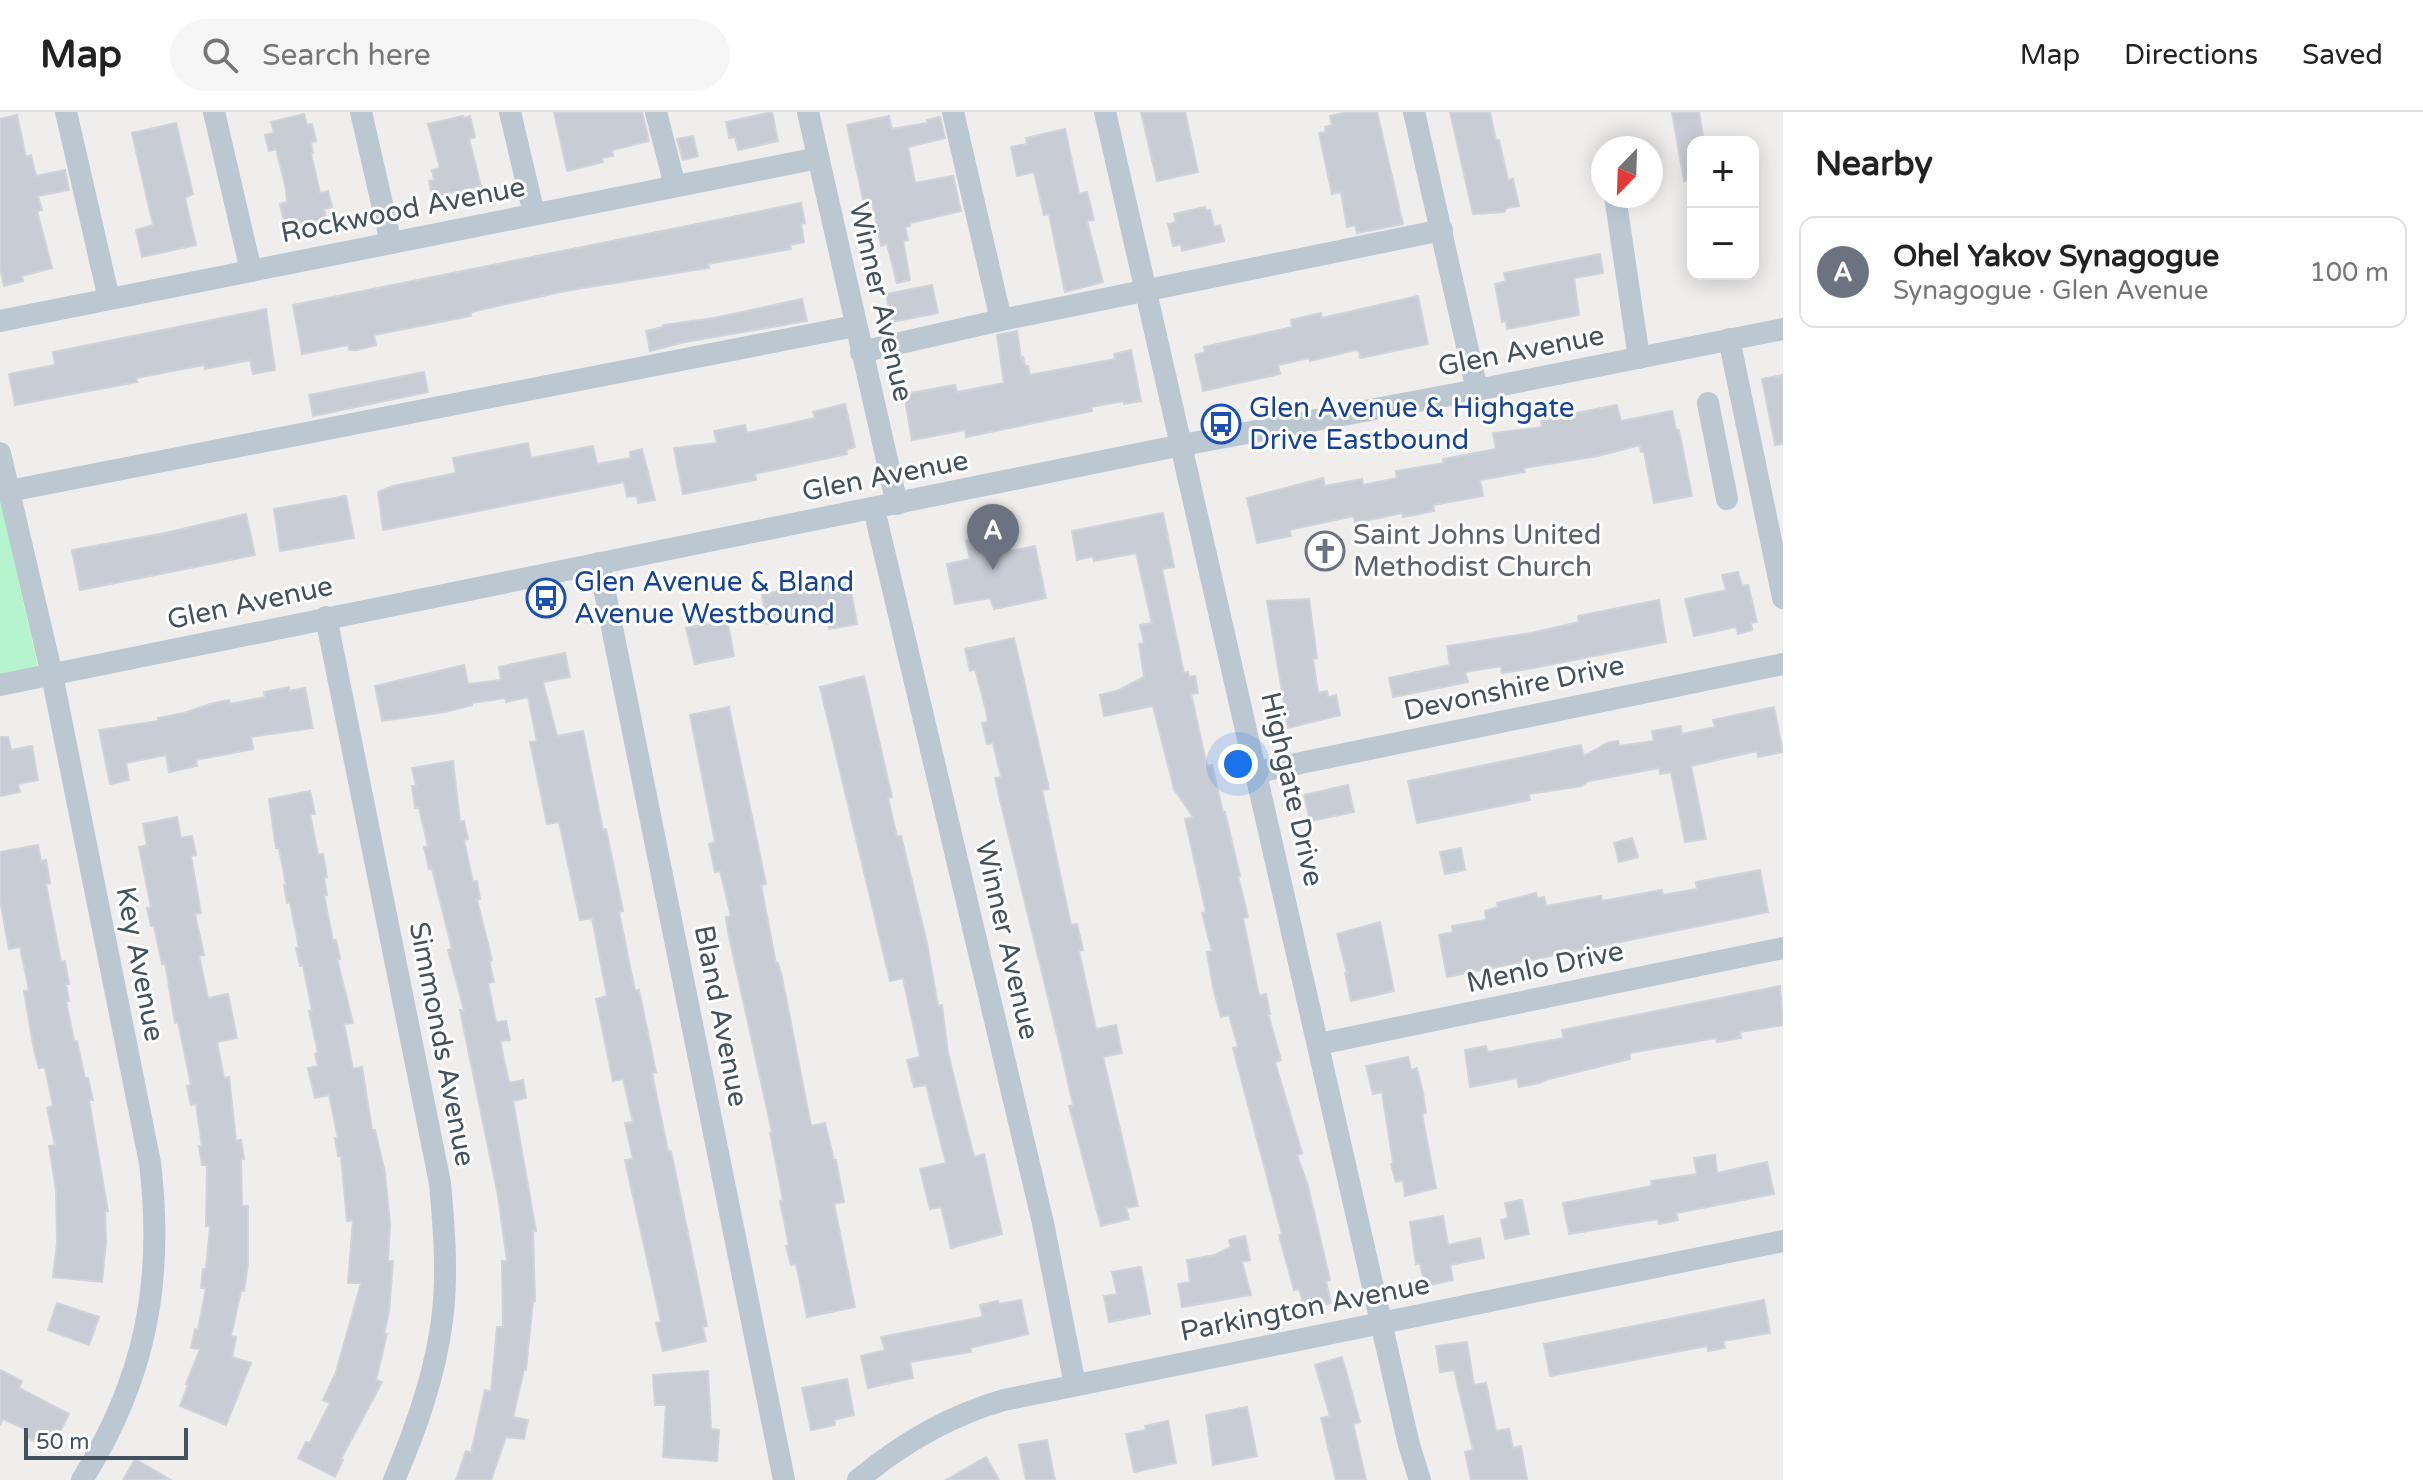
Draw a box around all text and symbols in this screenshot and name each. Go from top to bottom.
search box [170,19,730,91]
text: Map [40,32,122,78]
icon: search [198,33,242,77]
text: Search here [262,37,431,74]
text: Map [2020,38,2080,72]
text: Directions [2124,38,2258,72]
text: Saved [2302,38,2383,72]
north arrow [1591,136,1663,208]
map controls [1687,136,1759,280]
button: + [1687,136,1759,208]
text: Nearby [1815,144,1933,185]
street label: Rockwood Avenue [278,170,528,250]
street label: Winner Avenue [842,199,920,405]
button: − [1687,208,1759,280]
text: Ohel Yakov Synagogue [1893,238,2219,275]
text: A [1833,257,1853,288]
text: 100 m [2309,257,2389,288]
text: Synagogue · Glen Avenue [1893,275,2209,306]
street label: Glen Avenue [1435,318,1607,384]
place label: Glen Avenue & Highgate Drive Eastbound [1249,391,1575,457]
bus stop icon: Glen Avenue & Highgate Drive Eastbound [1200,403,1242,445]
street label: Glen Avenue [799,443,971,509]
pin: A [967,504,1019,570]
place label: Saint Johns United Methodist Church [1353,518,1601,584]
church icon: Saint Johns United Methodist Church [1304,530,1346,572]
place label: Glen Avenue & Bland Avenue Westbound [574,565,854,631]
street label: Glen Avenue [164,569,336,637]
bus stop icon: Glen Avenue & Bland Avenue Westbound [525,577,567,619]
street label: Devonshire Drive [1401,648,1627,728]
street label: Highgate Drive [1253,689,1331,889]
your location [1218,744,1258,784]
street label: Winner Avenue [968,837,1046,1043]
street label: Key Avenue [108,884,172,1044]
street label: Simmonds Avenue [402,919,482,1169]
street label: Bland Avenue [687,922,755,1110]
street label: Menlo Drive [1463,934,1627,1000]
street label: Parkington Avenue [1177,1267,1433,1349]
scale bar [24,1424,188,1460]
text: 50 m [36,1429,90,1455]

